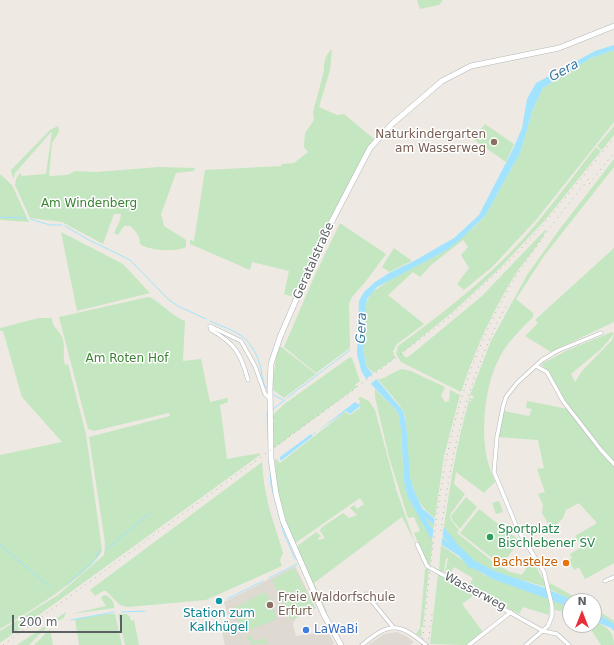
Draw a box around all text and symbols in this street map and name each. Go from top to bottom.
water label: Gera [546,57,582,85]
place label: Naturkindergarten am Wasserweg [375,128,486,156]
marker: Naturkindergarten am Wasserweg [489,137,499,147]
park label: Am Windenberg [41,197,137,211]
street label: Geratalstraße [291,220,337,302]
water label: Gera [354,312,370,344]
park label: Am Roten Hof [86,352,168,366]
place label: Sportplatz Bischlebener SV [498,523,595,551]
marker: Sportplatz Bischlebener SV [485,532,495,542]
place label: Bachstelze [493,556,558,570]
marker: Bachstelze [561,558,571,568]
street label: Wasserweg [442,570,508,614]
place label: Freie Waldorfschule Erfurt [278,591,395,619]
north arrow [562,593,602,633]
text: N [577,595,587,608]
marker: Station zum Kalkhügel [214,596,224,606]
marker: Freie Waldorfschule Erfurt [265,600,275,610]
scale bar [14,607,124,633]
place label: Station zum Kalkhügel [183,607,255,635]
text: 200 m [19,615,57,629]
place label: LaWaBi [314,623,358,637]
marker: LaWaBi [301,625,311,635]

